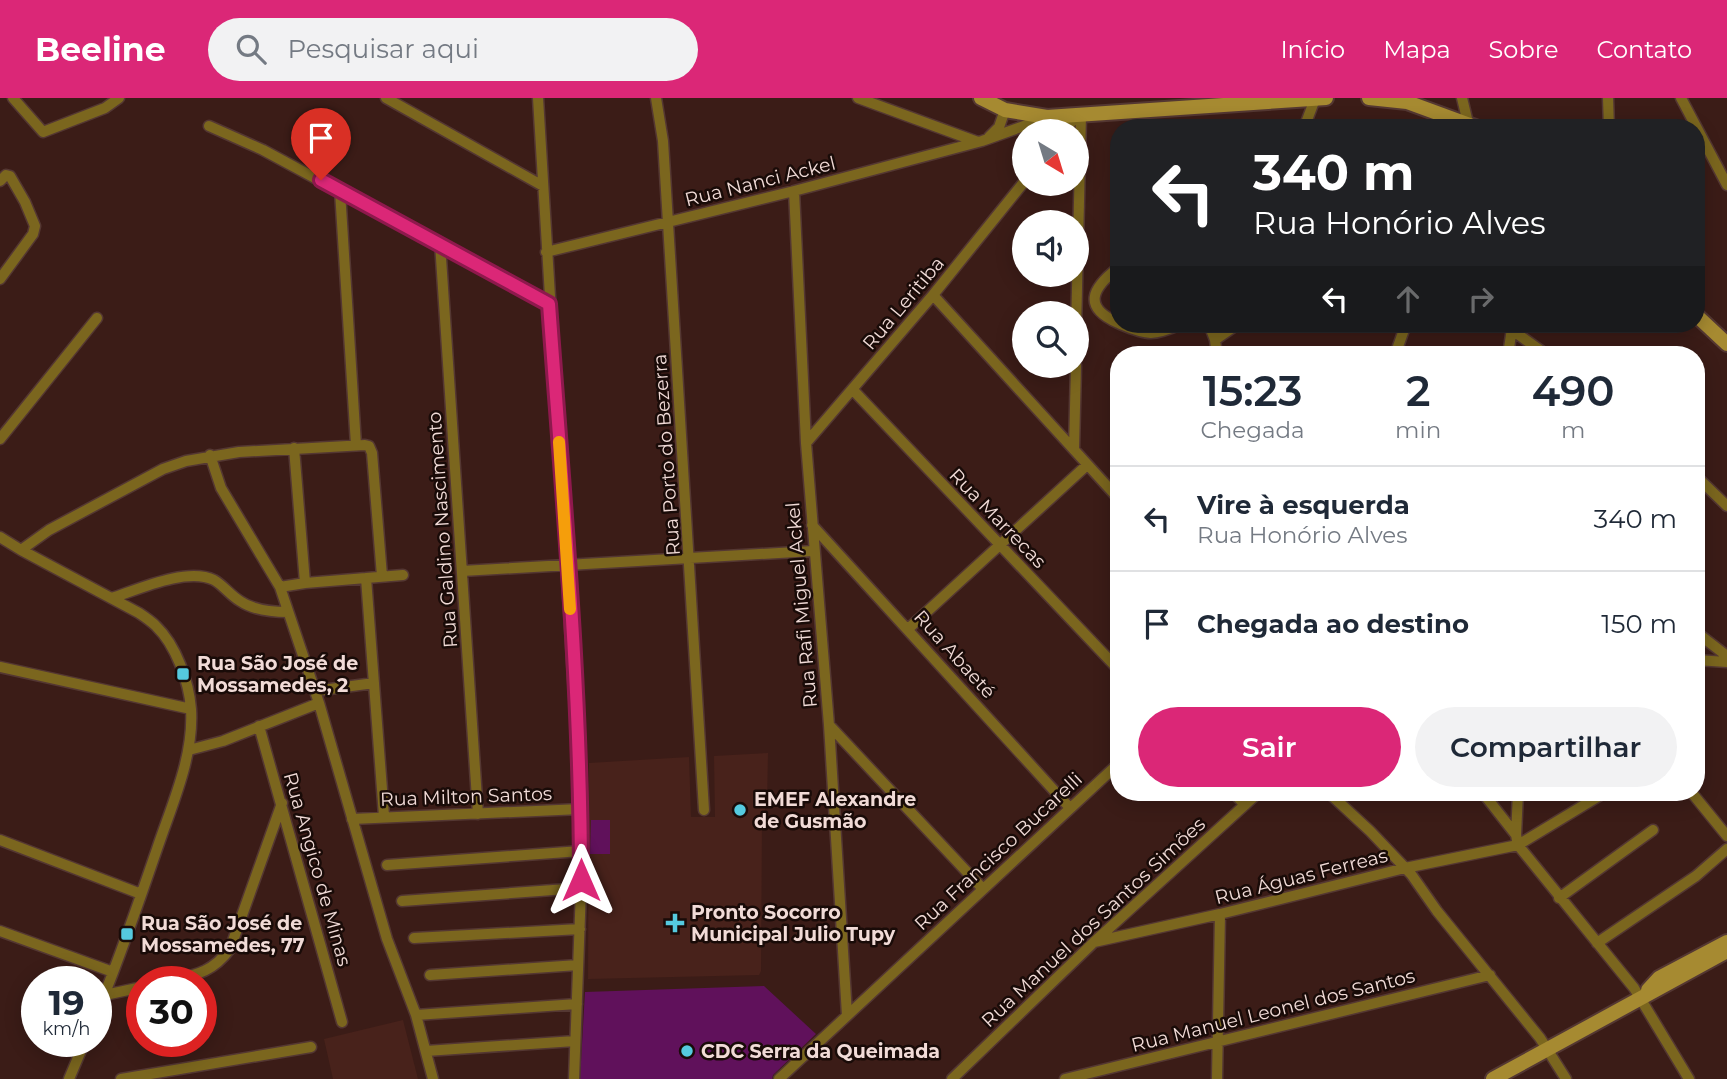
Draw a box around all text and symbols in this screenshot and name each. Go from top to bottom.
search box [208,18,698,81]
text: Beeline [35,29,166,69]
icon: search [232,30,270,68]
text: Pesquisar aqui [288,33,479,65]
text: Início [1280,35,1345,64]
text: Mapa [1383,35,1451,64]
text: Sobre [1489,35,1558,64]
text: Contato [1596,35,1692,64]
pin [291,108,351,180]
icon: arrive [302,119,340,157]
north arrow [1012,119,1088,196]
map controls [1012,119,1089,378]
text: 340 m [1253,143,1414,202]
icon: left [1138,147,1229,238]
street label: Rua Nanci Ackel [682,152,838,211]
text: Rua Honório Alves [1253,203,1546,242]
button: sound [1012,210,1089,287]
street label: Rua Leritiba [858,252,949,355]
icon: left [1316,280,1354,318]
icon: ahead [1389,280,1427,318]
icon: right [1462,280,1500,318]
button: search [1012,301,1089,378]
street label: Rua Porto do Bezerra [648,353,685,557]
text: 15:23 [1203,365,1302,417]
text: 2 [1406,365,1430,417]
text: 490 [1532,365,1615,417]
street label: Rua Galdino Nascimento [423,411,462,649]
text: Chegada [1200,416,1305,444]
text: min [1395,416,1441,444]
text: m [1561,416,1585,444]
street label: Rua Marrecas [944,464,1051,573]
text: Vire à esquerda [1197,489,1410,521]
icon: left [1138,500,1176,538]
street label: Rua Rafi Miguel Ackel [781,501,822,709]
text: 340 m [1594,503,1677,535]
text: Rua Honório Alves [1197,521,1407,549]
icon: arrive [1138,605,1176,643]
street label: Rua Abaeté [909,606,1000,703]
text: Chegada ao destino [1197,608,1469,640]
text: 150 m [1601,608,1677,640]
place label: Rua São José de Mossamedes, 2 [197,652,358,697]
marker: Rua São José de Mossamedes, 2 [175,666,191,682]
button: Sair [1138,707,1401,787]
button: Compartilhar [1415,707,1677,787]
street label: Rua Francisco Bucarelli [910,768,1087,935]
street label: Rua Angico de Minas [279,770,356,969]
street label: Rua Milton Santos [380,782,553,811]
place label: EMEF Alexandre de Gusmão [754,788,916,833]
marker: EMEF Alexandre de Gusmão [732,802,748,818]
street label: Rua Manuel dos Santos Simões [977,813,1210,1032]
position arrow [544,843,618,917]
street label: Rua Águas Ferreas [1212,844,1390,909]
place label: Pronto Socorro Municipal Julio Tupy [691,901,896,946]
place label: Rua São José de Mossamedes, 77 [141,912,305,957]
marker: Pronto Socorro Municipal Julio Tupy [665,913,685,933]
marker: Rua São José de Mossamedes, 77 [119,926,135,942]
street label: Rua Manuel Leonel dos Santos [1129,964,1417,1057]
speed limit sign: 30 [126,966,217,1057]
text: 19 [48,981,85,1024]
text: km/h [42,1018,91,1040]
place label: CDC Serra da Queimada [701,1040,940,1063]
marker: CDC Serra da Queimada [679,1043,695,1059]

